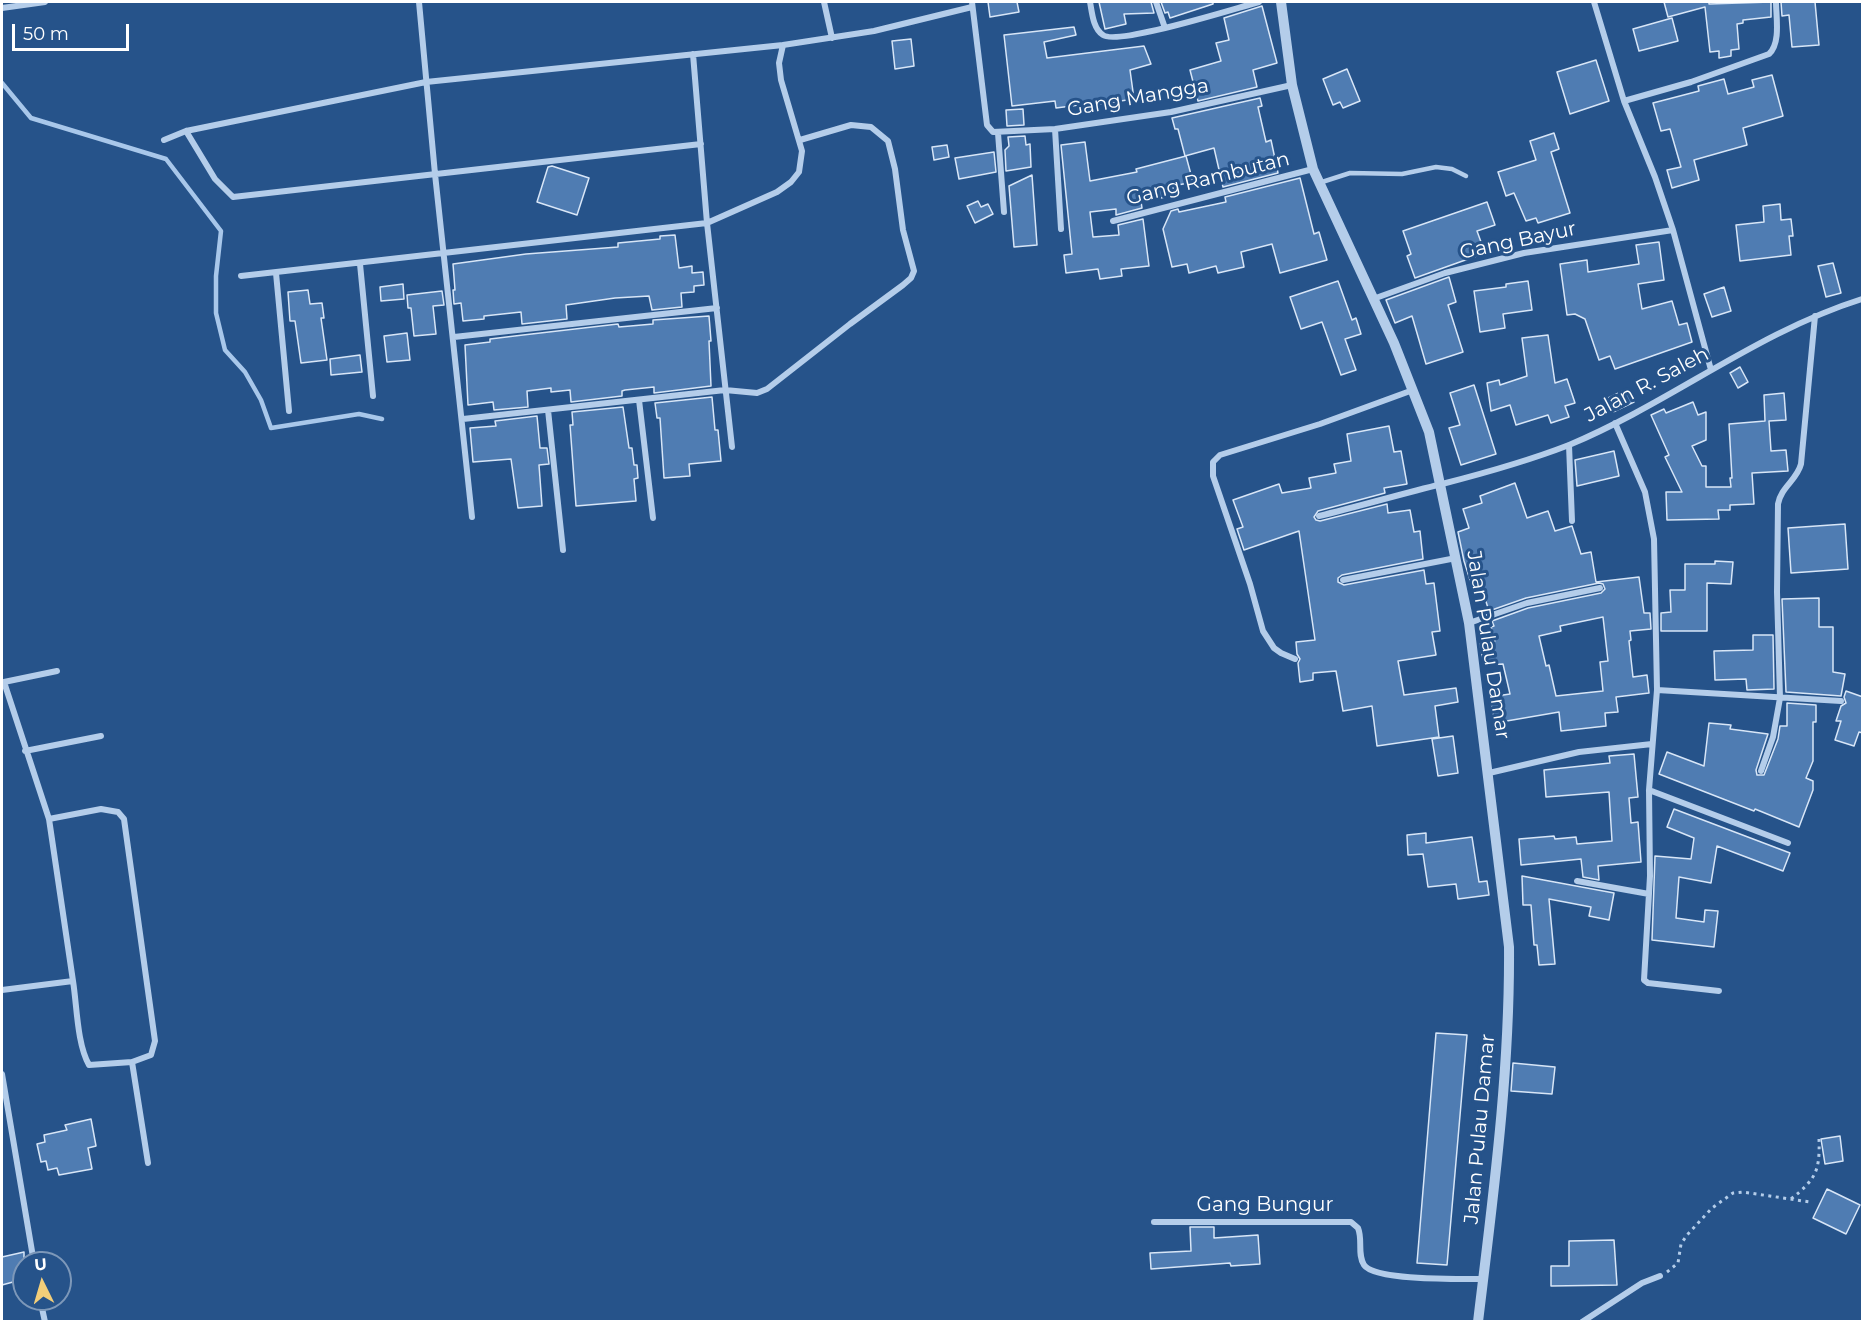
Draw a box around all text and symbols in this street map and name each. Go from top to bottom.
scale bar [15,12,132,50]
text: 50 m [23,23,69,45]
street label: Gang Mangga [1065,74,1211,122]
street label: Gang Rambutan [1124,147,1292,211]
street label: Gang Bayur [1458,217,1578,265]
street label: Jalan R. Saleh [1581,342,1713,428]
street label: Jalan Pulau Damar [1461,549,1515,741]
street label: Jalan Pulau Damar [1460,1033,1500,1225]
street label: Gang Bungur [1197,1193,1333,1217]
north arrow [12,1251,72,1311]
text: U [33,1255,48,1275]

